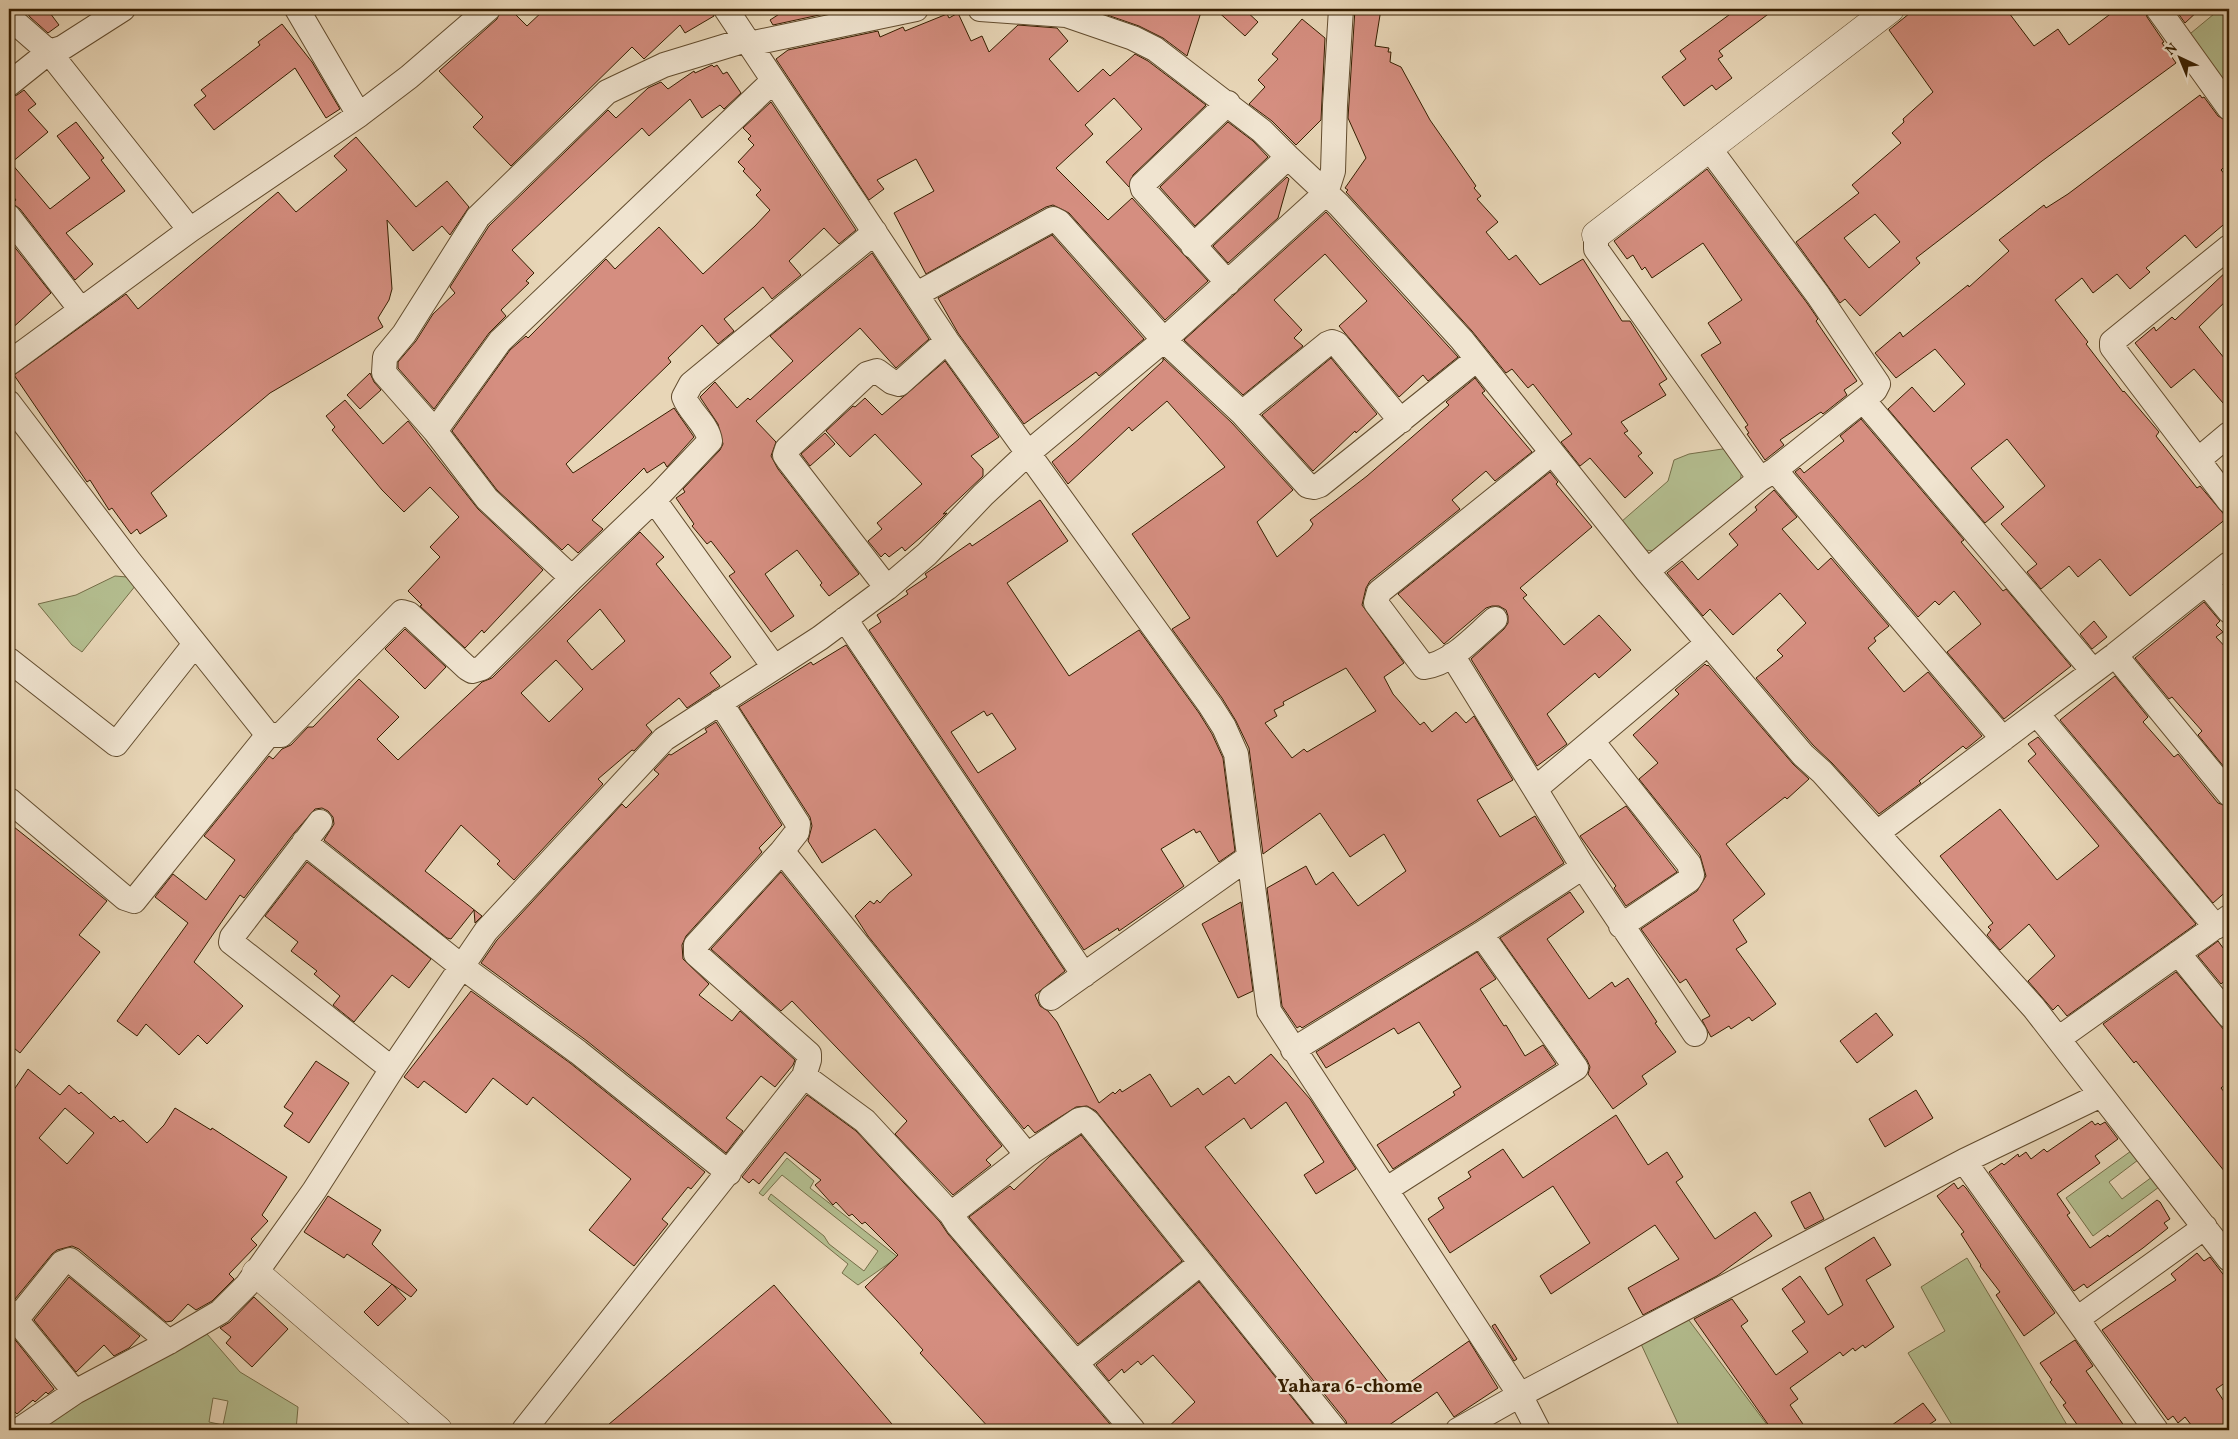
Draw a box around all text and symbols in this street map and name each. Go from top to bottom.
north arrow [2156,32,2206,82]
text: N [2162,39,2182,60]
district label: Yahara 6-chome [1277,1374,1423,1400]

